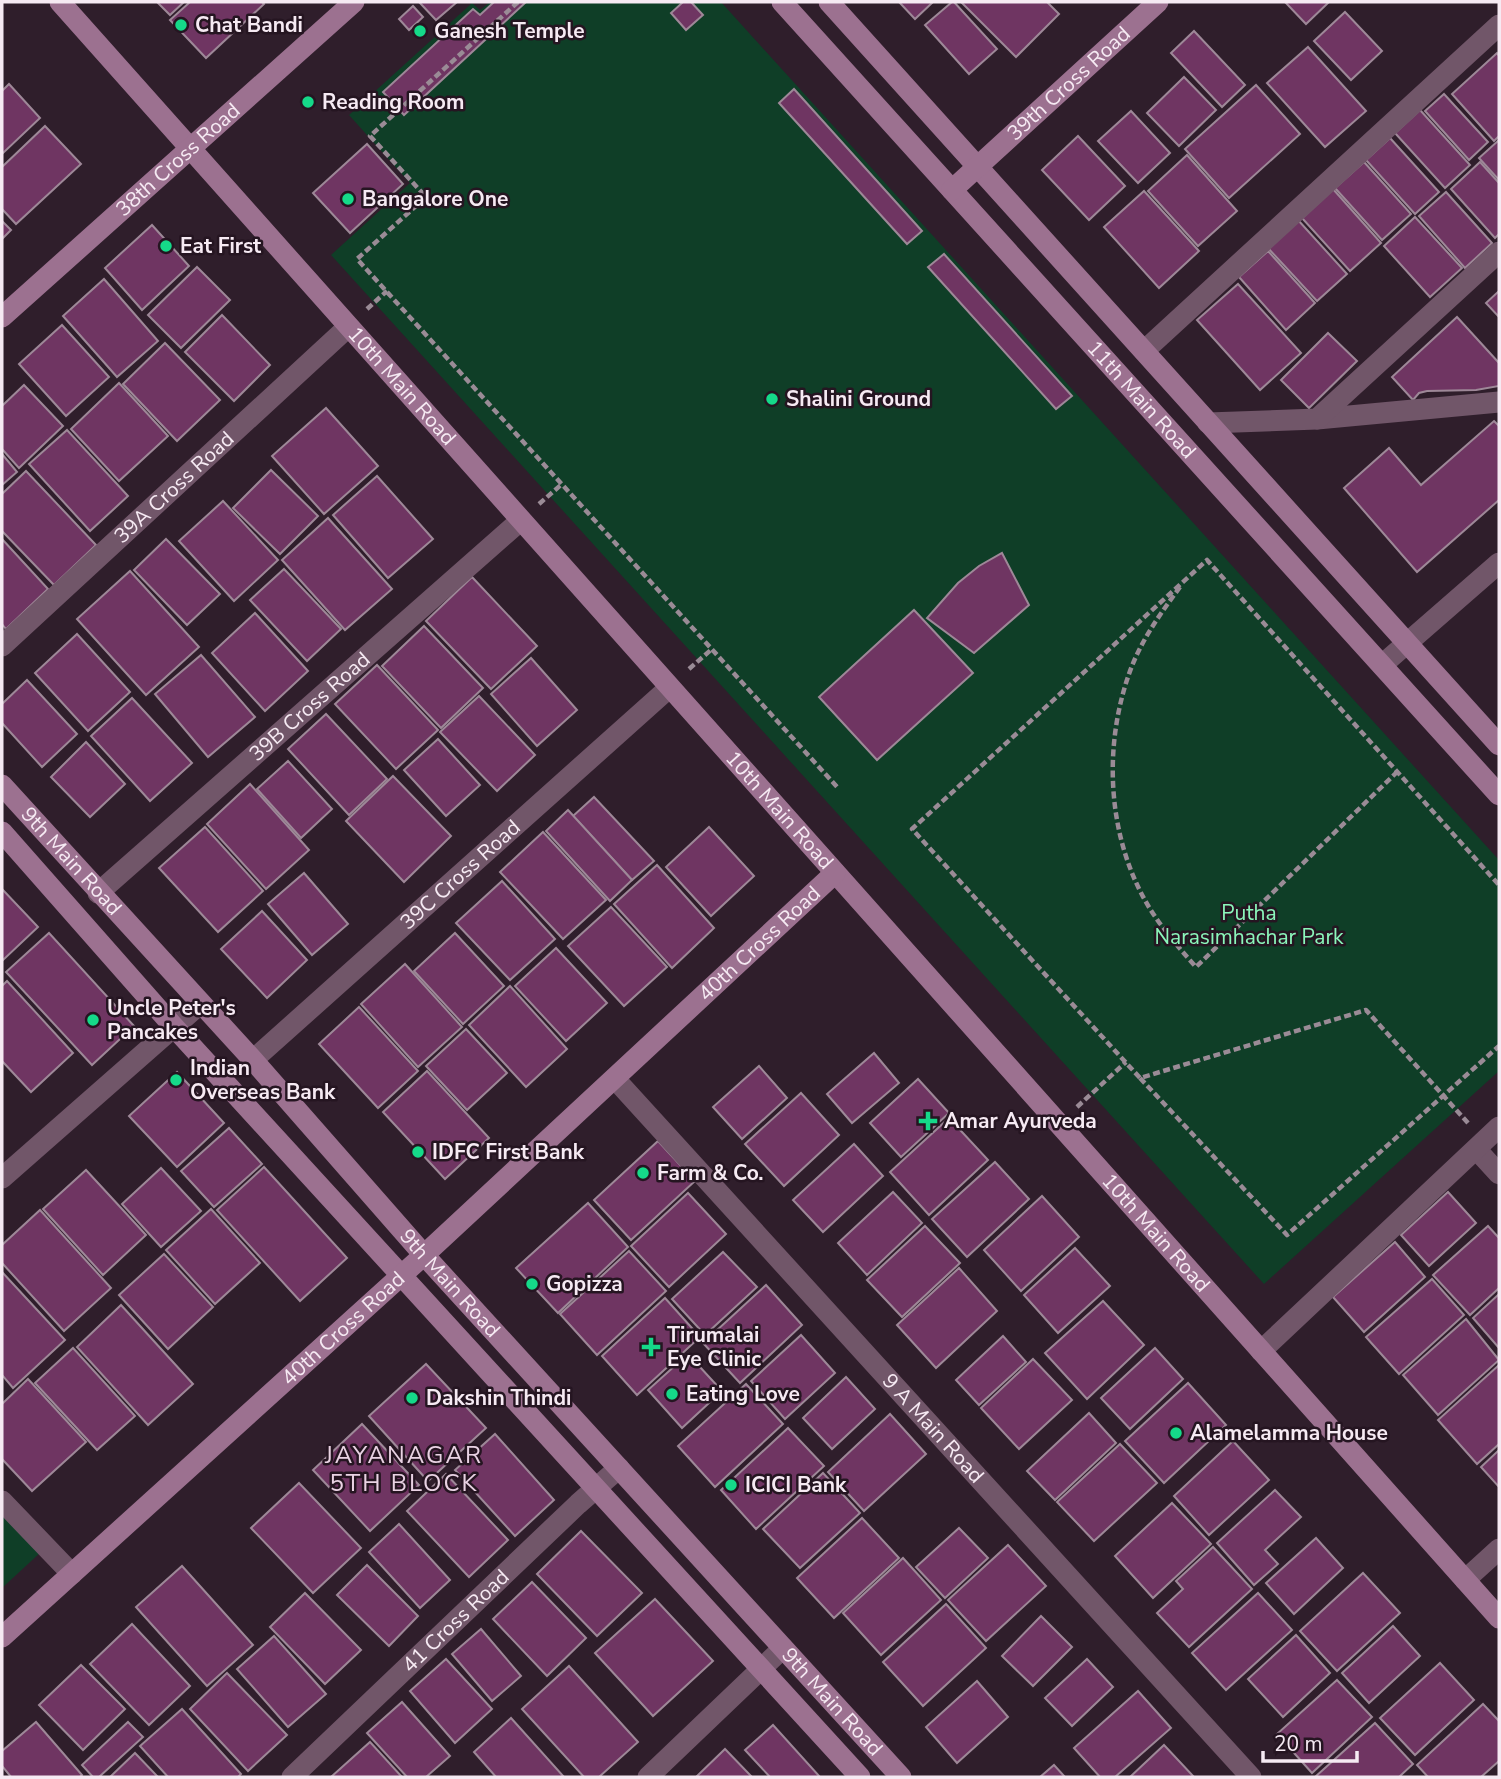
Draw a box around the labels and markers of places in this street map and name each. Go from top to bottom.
place label: Chat Bandi [195,11,303,39]
marker: Chat Bandi [173,17,189,33]
place label: Ganesh Temple [434,17,585,45]
marker: Ganesh Temple [412,23,428,39]
place label: Reading Room [322,88,464,116]
marker: Reading Room [300,94,316,110]
place label: Bangalore One [362,185,508,213]
marker: Bangalore One [340,191,356,207]
place label: Eat First [180,232,262,260]
marker: Eat First [158,238,174,254]
place label: Shalini Ground [786,385,931,413]
marker: Shalini Ground [764,391,780,407]
place label: Uncle Peter's Pancakes [107,994,236,1046]
marker: Uncle Peter's Pancakes [85,1012,101,1028]
place label: Indian Overseas Bank [190,1054,336,1106]
marker: Indian Overseas Bank [168,1072,184,1088]
place label: Amar Ayurveda [944,1107,1097,1135]
marker: Amar Ayurveda [918,1111,938,1131]
place label: IDFC First Bank [432,1138,585,1166]
marker: IDFC First Bank [410,1144,426,1160]
place label: Farm & Co. [657,1159,764,1187]
marker: Farm & Co. [635,1165,651,1181]
place label: Gopizza [546,1270,623,1298]
marker: Gopizza [524,1276,540,1292]
place label: Tirumalai Eye Clinic [667,1321,761,1373]
marker: Tirumalai Eye Clinic [641,1337,661,1357]
place label: Eating Love [686,1380,800,1408]
place label: Dakshin Thindi [426,1384,571,1412]
marker: Eating Love [664,1386,680,1402]
marker: Dakshin Thindi [404,1390,420,1406]
place label: Alamelamma House [1190,1419,1388,1447]
marker: Alamelamma House [1168,1425,1184,1441]
place label: ICICI Bank [745,1471,847,1499]
marker: ICICI Bank [723,1477,739,1493]

